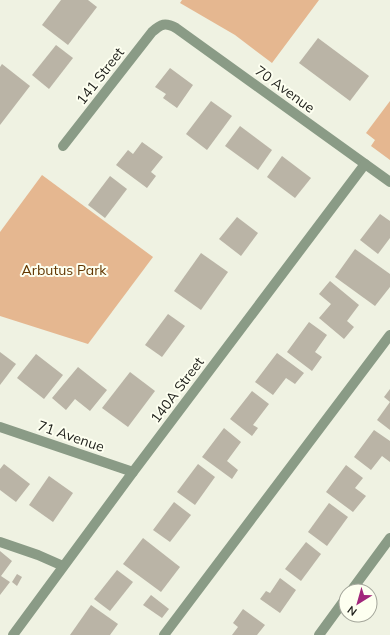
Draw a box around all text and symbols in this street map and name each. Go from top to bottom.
street label: 141 Street [72,44,128,108]
street label: 70 Avenue [252,61,318,117]
park label: Arbutus Park [22,261,107,279]
street label: 140A Street [146,353,208,427]
street label: 71 Avenue [35,416,107,456]
north arrow [338,583,378,623]
text: N [344,603,360,619]

